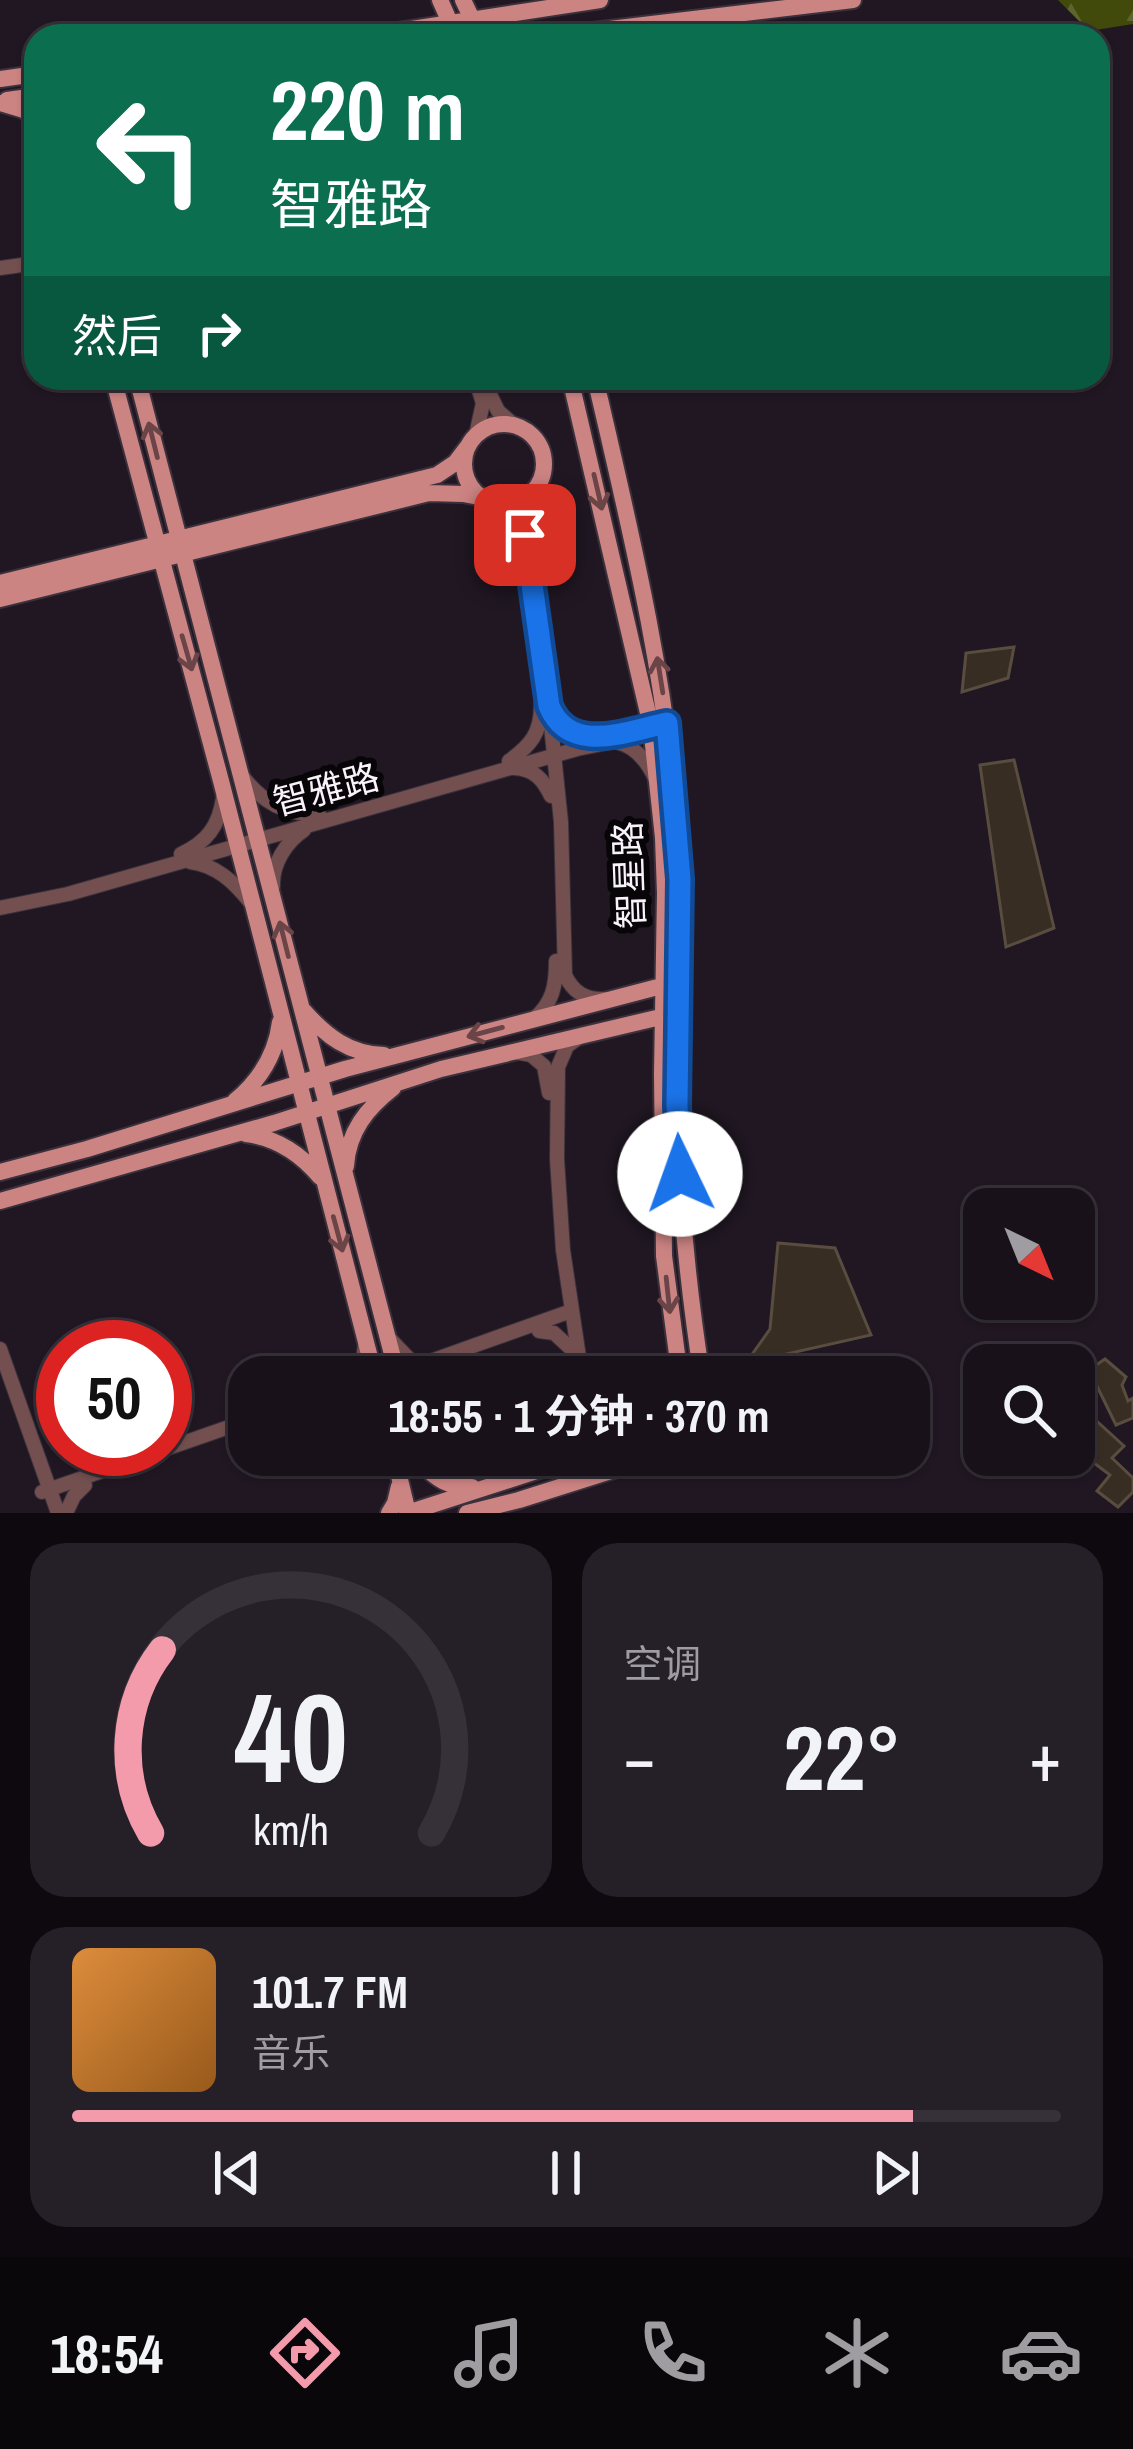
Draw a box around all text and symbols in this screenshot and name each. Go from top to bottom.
text: 220 m [270,53,465,166]
icon: left [72,72,228,228]
text: 智雅路 [270,168,432,241]
icon: right [186,300,252,366]
text: 然后 [72,305,162,366]
one-way arrow [140,421,162,459]
one-way arrow [587,472,610,510]
pin [474,484,576,586]
icon: arrive [492,502,558,568]
one-way arrow [177,634,199,672]
one-way arrow [648,656,671,695]
street label: 智雅路 [268,752,384,826]
street label: 智星路 [603,820,655,930]
one-way arrow [272,920,294,958]
one-way arrow [467,1022,505,1044]
position arrow [617,1111,743,1237]
north arrow [963,1188,1095,1320]
map controls [963,1188,1095,1476]
one-way arrow [328,1214,350,1252]
one-way arrow [657,1274,679,1313]
speed limit sign: 50 [36,1320,192,1476]
button: search [963,1344,1095,1476]
text: 18:55 · 1 分钟 · 370 m [388,1385,770,1446]
text: 空调 [624,1638,702,1690]
text: 40 [234,1653,348,1821]
text: 22° [783,1697,901,1818]
text: − [624,1713,655,1802]
text: + [1029,1713,1061,1802]
text: km/h [253,1801,329,1858]
text: 101.7 FM [252,1961,408,2022]
text: 音乐 [252,2027,330,2079]
icon: previous [204,2140,270,2206]
icon: pause [533,2140,599,2206]
icon: next [863,2140,929,2206]
icon: directions [263,2311,347,2395]
icon: music [447,2311,531,2395]
icon: phone [631,2311,715,2395]
icon: climate [815,2311,899,2395]
icon: car [999,2311,1083,2395]
text: 18:54 [50,2317,163,2390]

